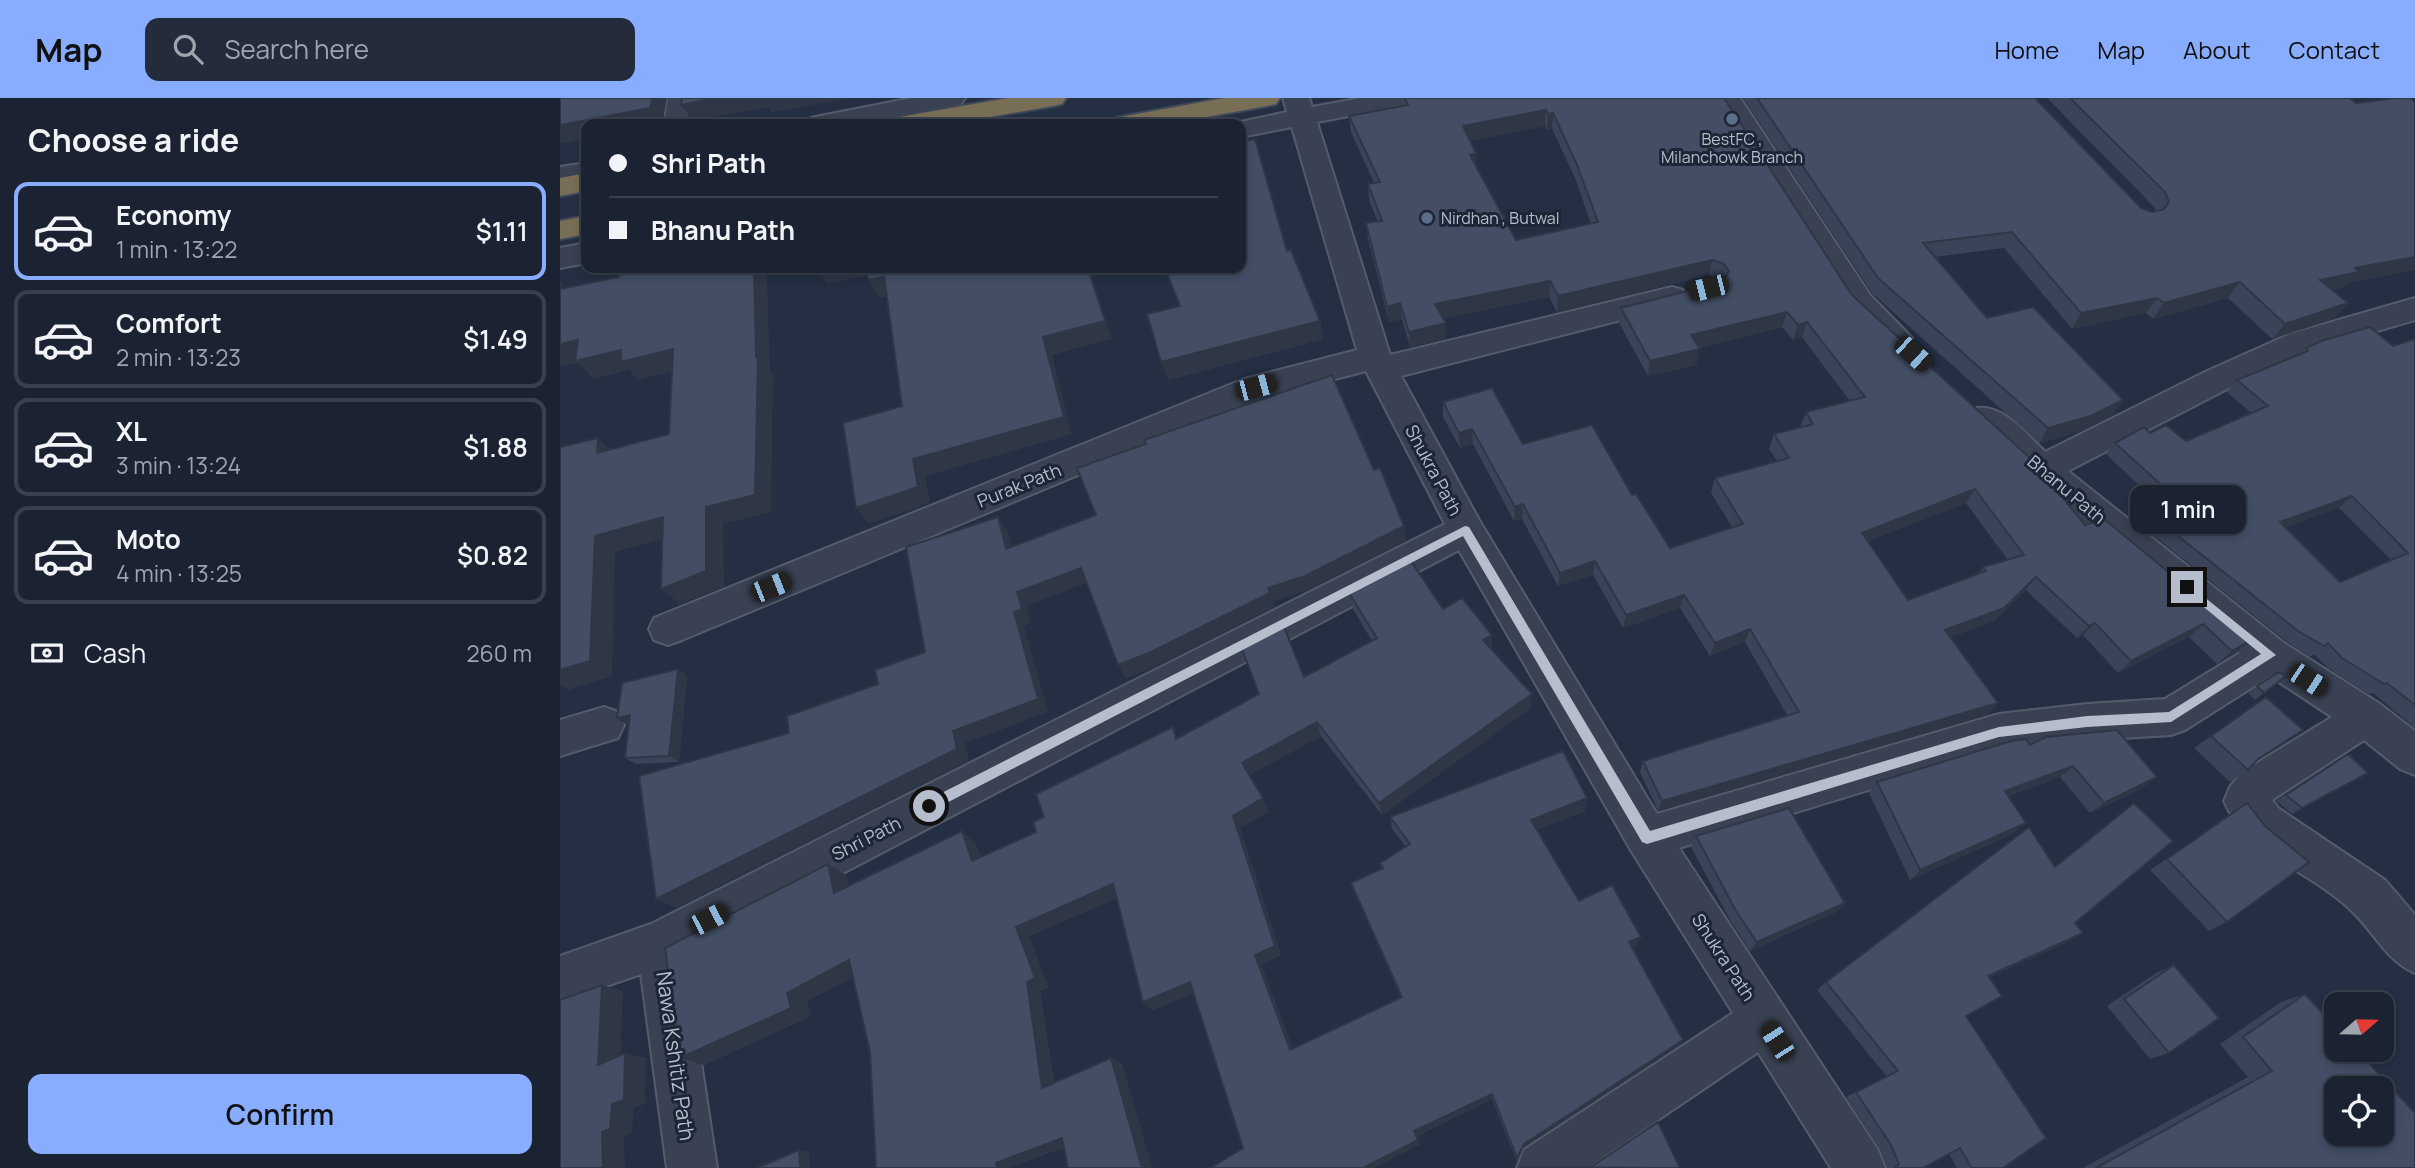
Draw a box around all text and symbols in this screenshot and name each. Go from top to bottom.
search box [145,18,635,81]
text: Map [35,27,103,72]
icon: search [169,30,207,68]
text: Search here [225,31,369,67]
text: Home [1994,33,2059,66]
text: Map [2097,33,2145,66]
text: About [2183,33,2251,66]
text: Contact [2289,33,2380,66]
marker: BestFC , Milanchowk Branch [1724,111,1740,127]
text: Choose a ride [28,118,239,162]
place label: BestFC , Milanchowk Branch [1661,128,1803,168]
text: Shri Path [651,145,766,181]
text: Economy [116,197,231,233]
icon: car [32,200,95,263]
place label: Nirdhan , Butwal [1441,207,1559,229]
marker: Nirdhan , Butwal [1419,210,1435,226]
text: Bhanu Path [651,212,795,248]
text: $1.11 [476,213,528,249]
text: 1 min · 13:22 [116,233,237,265]
car [1686,273,1731,303]
text: Comfort [116,305,222,341]
icon: car [32,308,95,371]
text: $1.49 [463,321,528,357]
car [1891,332,1936,376]
text: 2 min · 13:23 [116,341,241,373]
car [1233,371,1280,403]
text: XL [116,413,147,449]
icon: car [32,416,95,479]
street label: Shukra Path [1400,420,1468,520]
text: $1.88 [463,429,528,465]
text: 3 min · 13:24 [116,449,241,481]
street label: Bhanu Path [2023,449,2111,529]
street label: Purak Path [973,457,1065,513]
callout: 1 min [2129,486,2245,534]
text: 1 min [2161,493,2215,525]
text: Moto [116,521,181,557]
icon: car [32,524,95,587]
text: $0.82 [457,537,528,573]
text: 4 min · 13:25 [116,557,242,589]
car [748,569,795,605]
route end [2171,571,2203,603]
icon: cash [28,634,66,672]
text: Cash [84,635,146,671]
text: 260 m [466,637,532,669]
car [2285,660,2332,700]
route start [913,790,945,822]
street label: Shri Path [827,810,905,866]
car [686,900,733,938]
street label: Shukra Path [1687,909,1761,1005]
street label: Nawa Kshitiz Path [650,969,702,1143]
north arrow [2324,992,2394,1062]
map controls [2324,992,2394,1146]
car [1757,1018,1798,1064]
button: Confirm [28,1074,532,1154]
button: locate [2324,1076,2394,1146]

